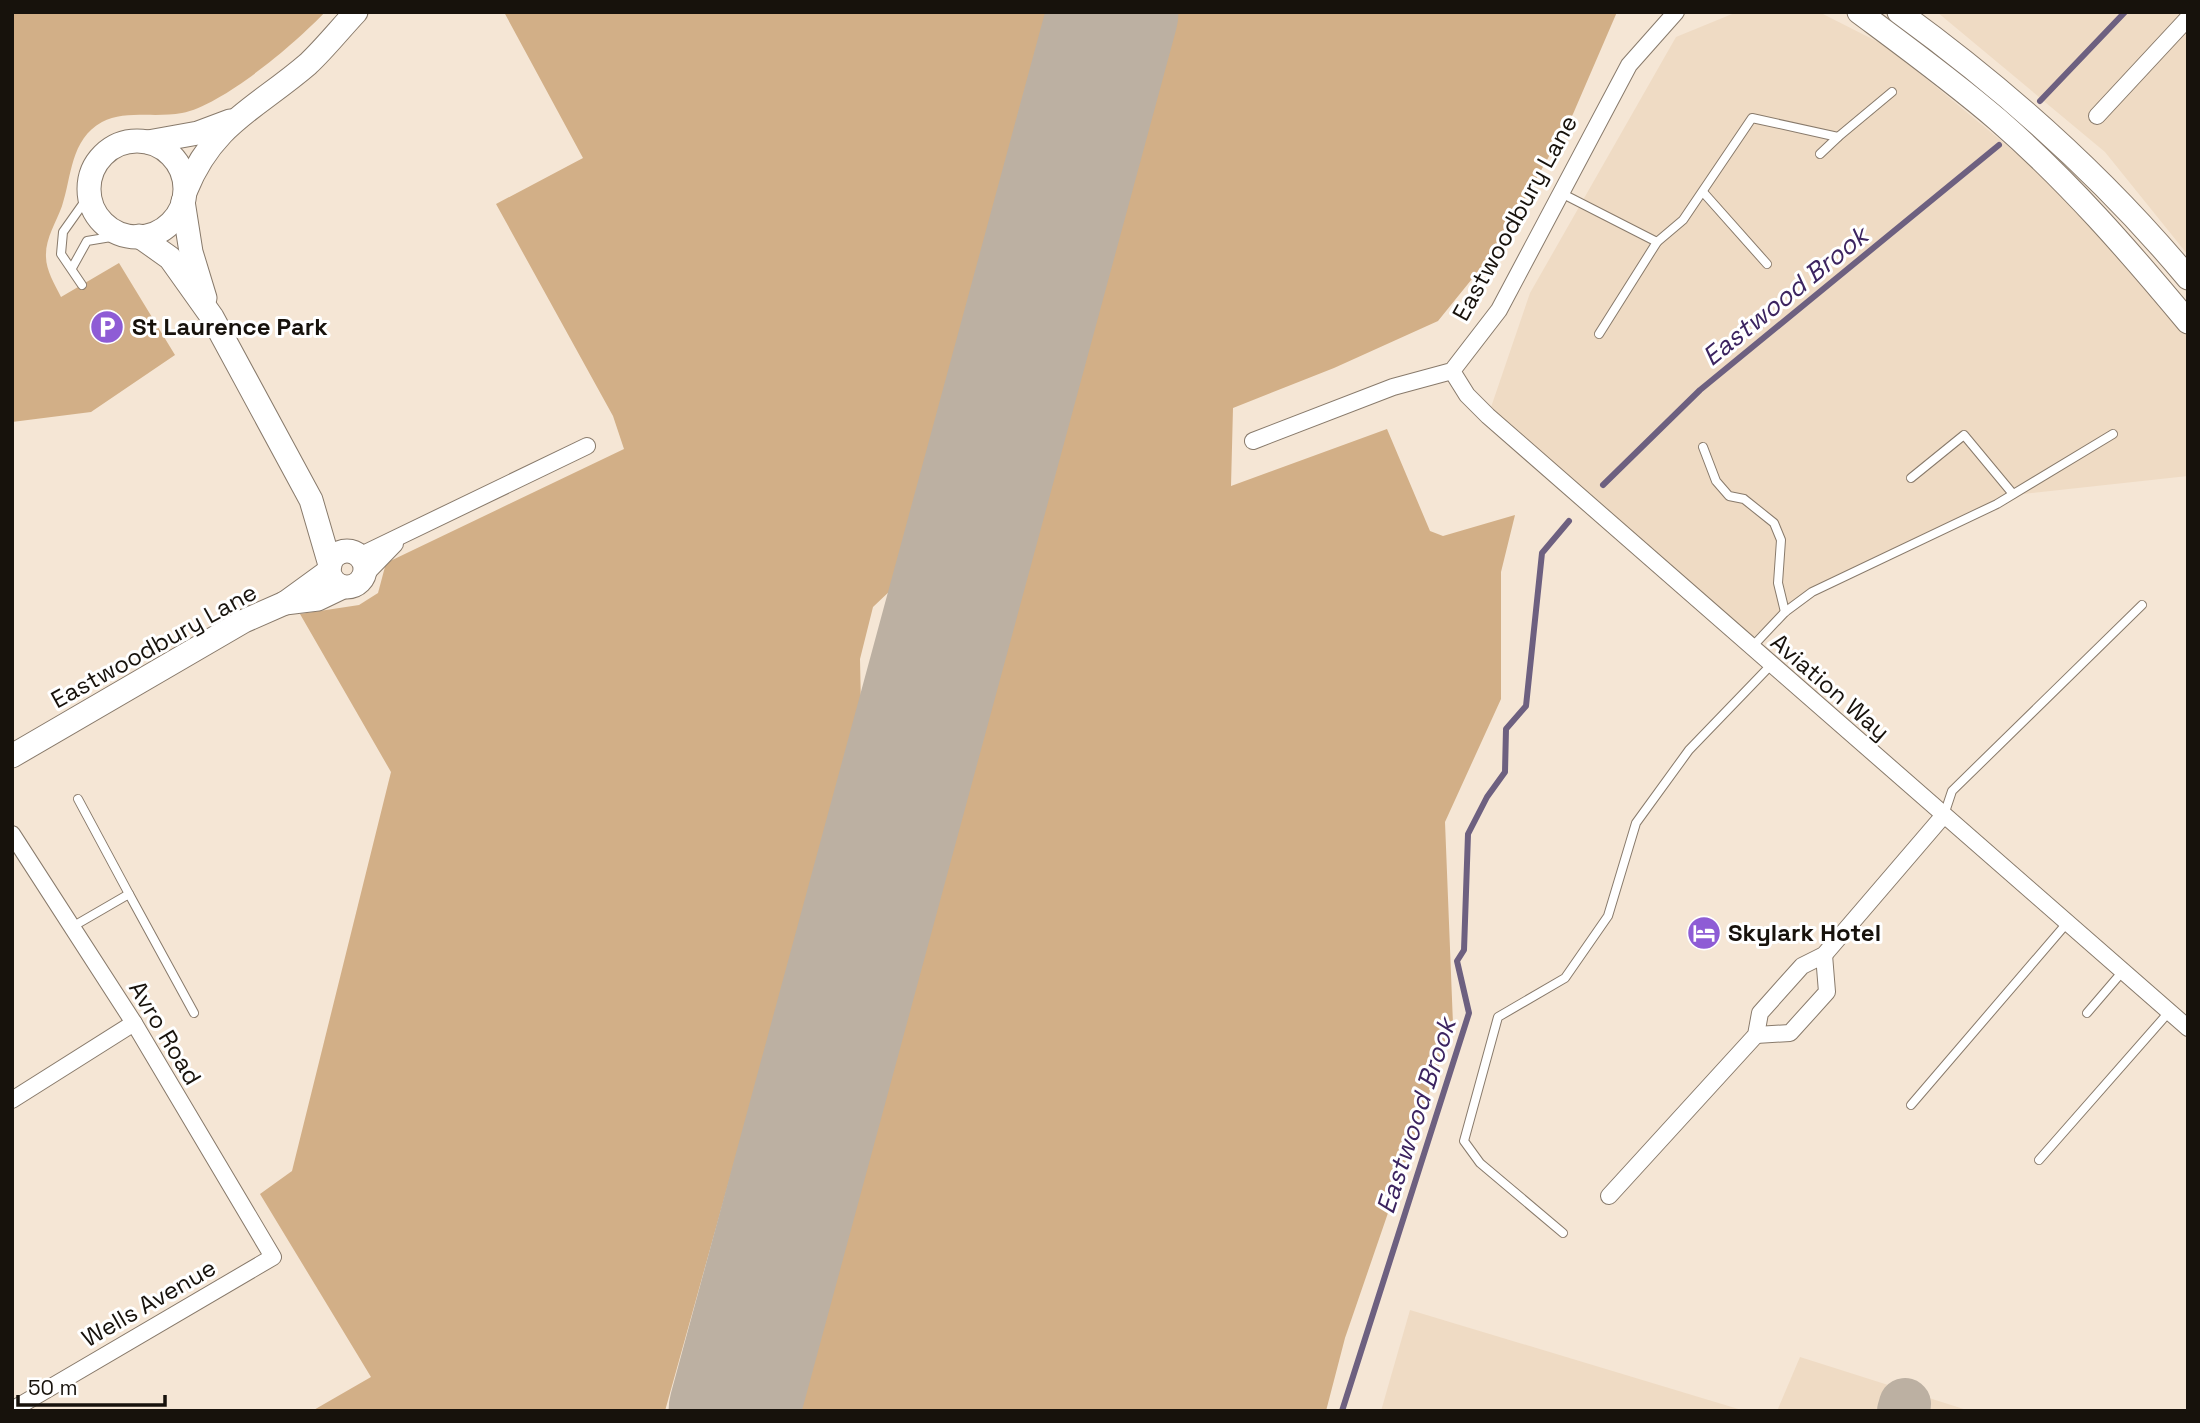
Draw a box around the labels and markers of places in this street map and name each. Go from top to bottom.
parking icon: St Laurence Park [88,308,126,346]
place label: St Laurence Park [132,311,328,342]
hotel icon: Skylark Hotel [1685,914,1723,952]
place label: Skylark Hotel [1728,917,1881,948]

